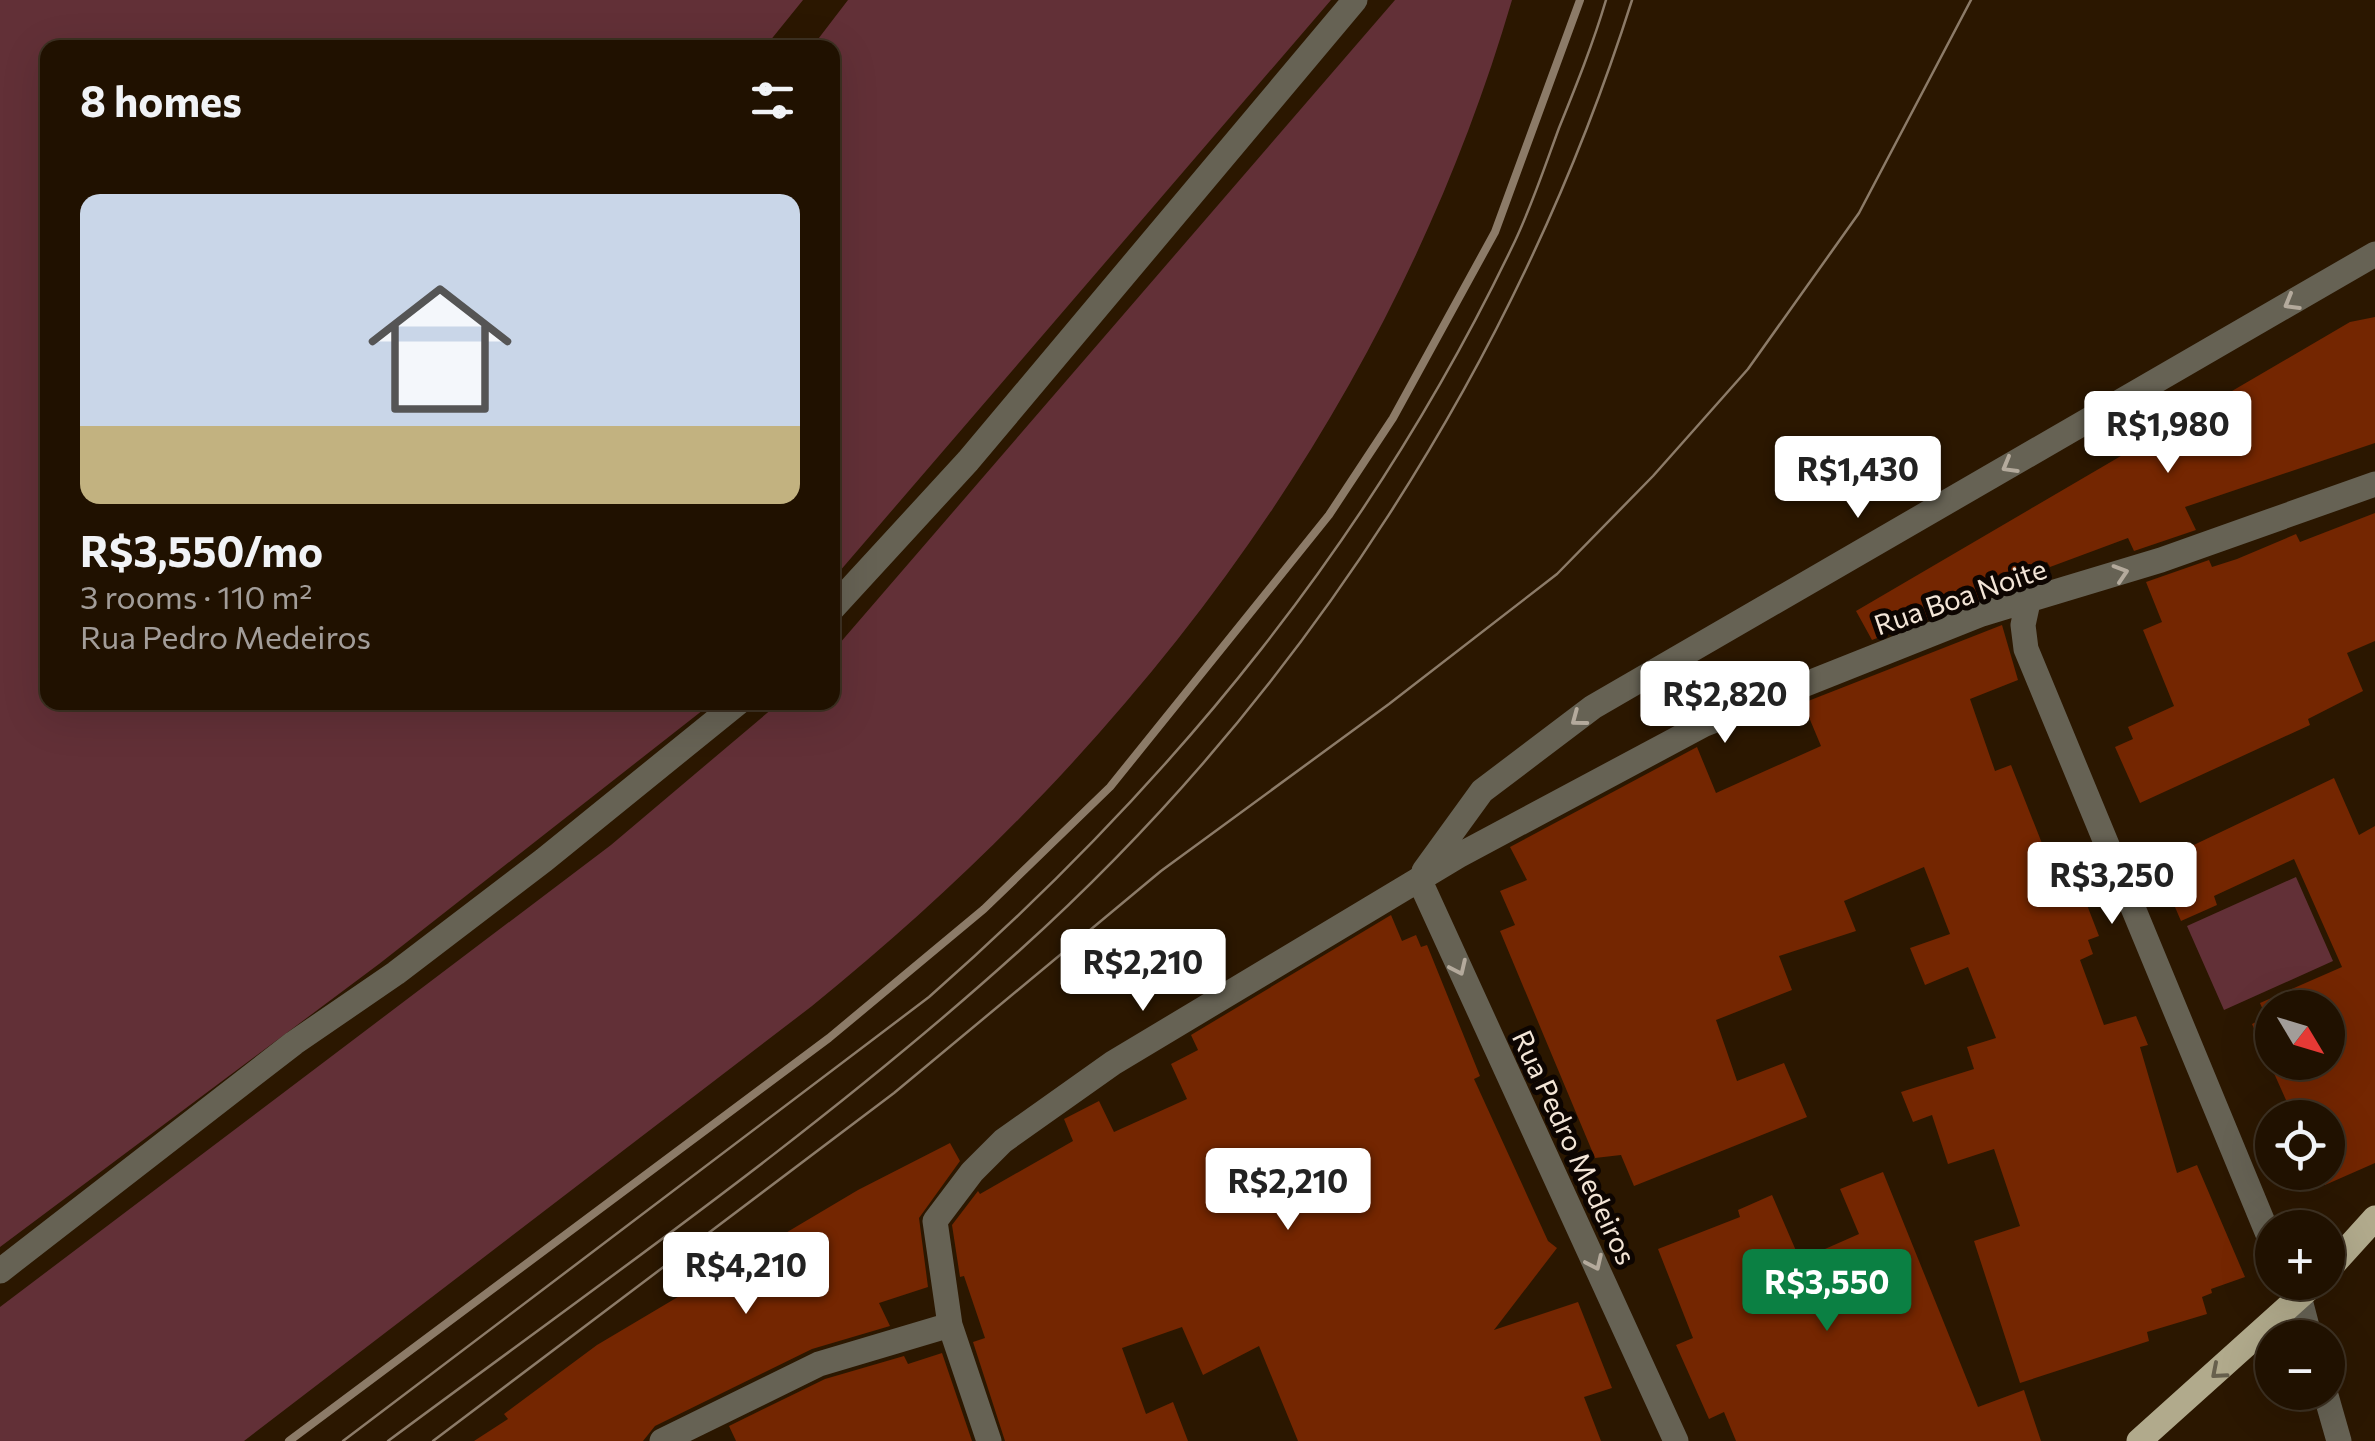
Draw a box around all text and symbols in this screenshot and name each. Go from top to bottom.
icon: filters [745,73,800,128]
text: 8 homes [80,74,242,126]
icon: home [350,259,530,439]
one-way arrow [2283,291,2301,310]
pin: R$1,980 [2076,391,2260,476]
text: R$1,980 [2106,403,2230,443]
pin: R$1,430 [1766,436,1950,521]
text: R$1,430 [1797,448,1919,488]
one-way arrow [2002,453,2020,473]
text: R$3,550/mo [80,524,323,576]
street label: Rua Boa Noite [1869,551,2051,641]
one-way arrow [2112,564,2129,585]
text: 3 rooms · 110 m² [80,576,312,616]
text: Rua Pedro Medeiros [80,616,371,656]
pin: R$2,820 [1633,661,1817,746]
text: R$2,820 [1662,673,1788,713]
one-way arrow [1571,707,1589,724]
pin: R$3,250 [2020,842,2204,927]
text: R$3,250 [2050,854,2174,894]
pin: R$2,210 [1051,929,1235,1014]
text: R$2,210 [1083,941,1203,981]
one-way arrow [1447,957,1467,975]
north arrow [2255,990,2345,1080]
map controls [2255,990,2345,1410]
street label: Rua Pedro Medeiros [1506,1024,1644,1270]
button: locate [2255,1100,2345,1190]
pin: R$2,210 [1196,1148,1380,1233]
text: R$2,210 [1228,1160,1348,1200]
button: + [2255,1210,2345,1300]
pin: R$4,210 [654,1232,838,1317]
text: R$4,210 [685,1244,807,1284]
pin: R$3,550 [1735,1249,1919,1334]
one-way arrow [1582,1253,1602,1271]
text: R$3,550 [1764,1261,1890,1301]
button: − [2255,1320,2345,1410]
one-way arrow [2211,1360,2229,1378]

